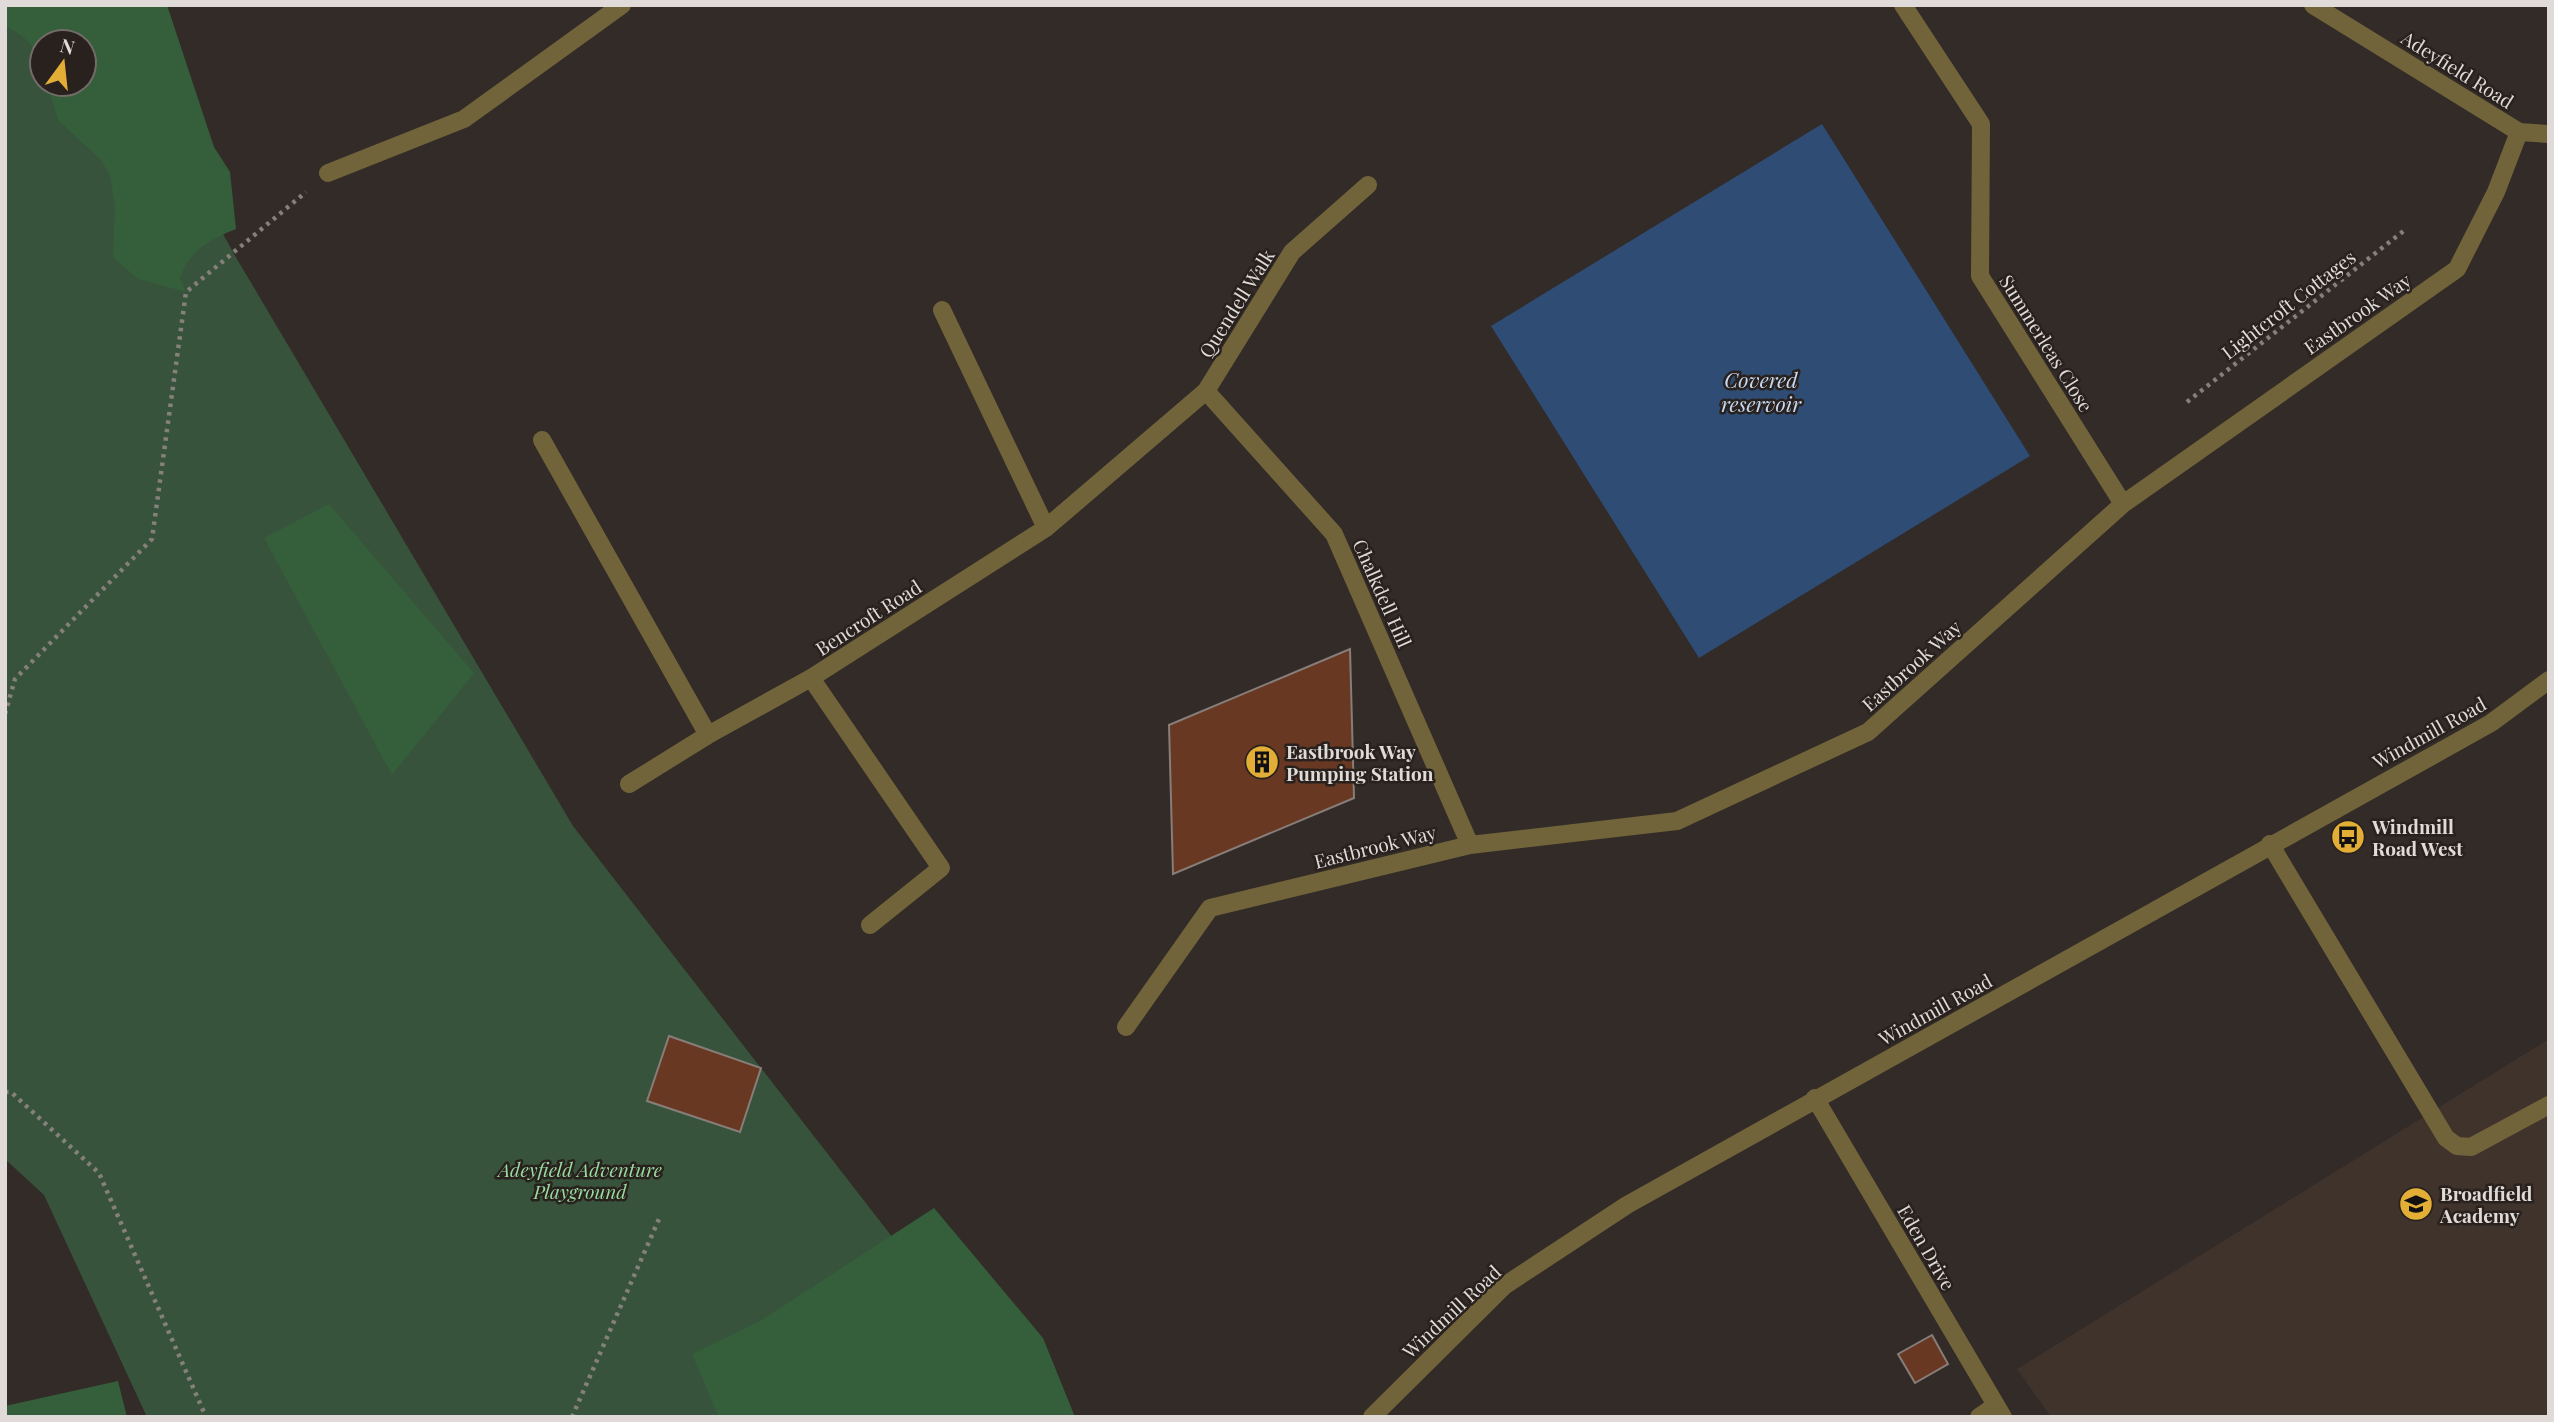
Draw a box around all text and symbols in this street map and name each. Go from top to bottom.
street label: Adeyfield Road [2396,24,2519,114]
north arrow [28,28,98,98]
text: N [58,31,78,60]
street label: Quendell Walk [1192,243,1280,362]
street label: Lightcroft Cottages [2216,243,2360,365]
street label: Eastbrook Way [2298,266,2416,360]
street label: Summerleas Close [1994,269,2100,417]
water label: Covered reservoir [1721,365,1802,417]
street label: Chalkdell Hill [1348,535,1419,652]
street label: Bencroft Road [810,573,926,661]
street label: Eastbrook Way [1856,613,1967,717]
street label: Windmill Road [2367,690,2490,774]
place label: Eastbrook Way Pumping Station [1286,738,1434,786]
building icon: Eastbrook Way Pumping Station [1243,743,1281,781]
place label: Windmill Road West [2371,813,2463,861]
street label: Eastbrook Way [1311,818,1439,874]
bus stop icon: Windmill Road West [2329,818,2367,856]
street label: Windmill Road [1873,967,1996,1051]
park label: Adeyfield Adventure Playground [496,1156,662,1204]
place label: Broadfield Academy [2439,1180,2533,1228]
school or university icon: Broadfield Academy [2397,1185,2435,1223]
street label: Eden Drive [1892,1199,1962,1295]
street label: Windmill Road [1395,1259,1506,1364]

